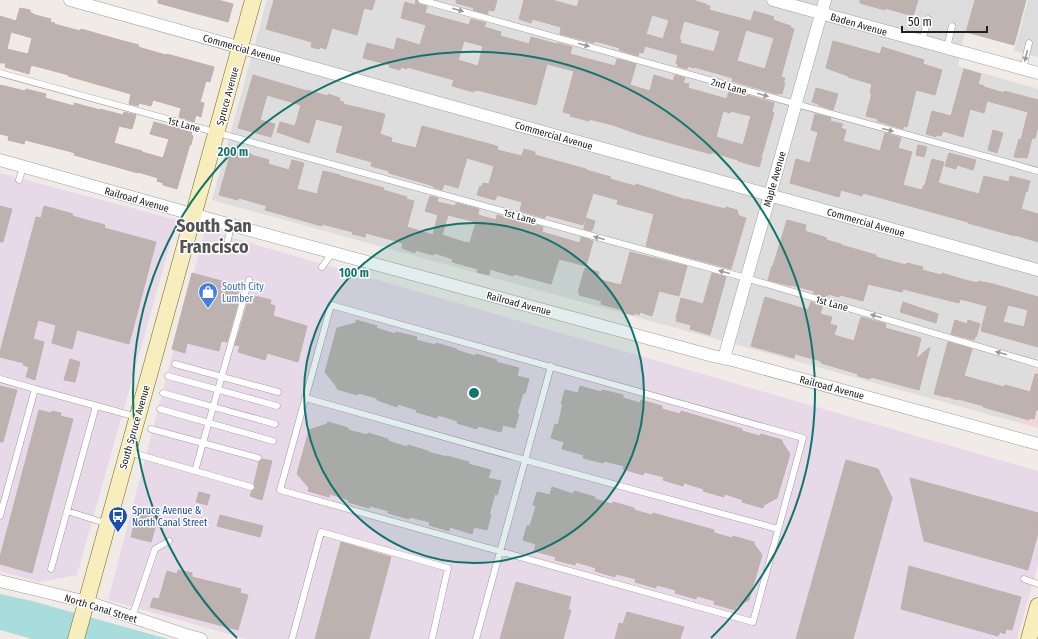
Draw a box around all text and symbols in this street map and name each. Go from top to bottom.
one-way arrow [452,8,465,14]
scale bar [902,8,987,34]
street label: Baden Avenue [829,11,888,39]
text: 50 m [908,15,932,29]
street label: Commercial Avenue [201,32,282,66]
one-way arrow [578,42,590,48]
one-way arrow [1023,50,1029,62]
street label: Spruce Avenue [214,65,242,127]
street label: 2nd Lane [709,76,748,98]
one-way arrow [757,92,769,98]
street label: 1st Lane [166,115,201,135]
street label: Commercial Avenue [513,119,594,153]
one-way arrow [882,127,894,133]
text: 200 m [217,145,248,159]
street label: Maple Avenue [761,150,789,208]
street label: Railroad Avenue [103,185,170,215]
street label: Commercial Avenue [825,206,906,240]
street label: 1st Lane [502,207,537,227]
district label: South San Francisco [176,215,252,258]
one-way arrow [593,234,605,240]
text: 100 m [339,266,369,280]
one-way arrow [718,269,730,275]
shop icon: South City Lumber [197,281,219,309]
place label: South City Lumber [222,281,264,305]
street label: Railroad Avenue [485,290,552,318]
street label: 1st Lane [814,294,849,314]
one-way arrow [870,313,882,319]
one-way arrow [994,350,1006,356]
street label: Railroad Avenue [798,374,865,402]
street label: South Spruce Avenue [117,384,153,471]
centre of rings [467,386,481,400]
bus stop icon: Spruce Avenue & North Canal Street [107,505,129,533]
place label: Spruce Avenue & North Canal Street [132,505,208,529]
street label: North Canal Street [63,592,139,626]

